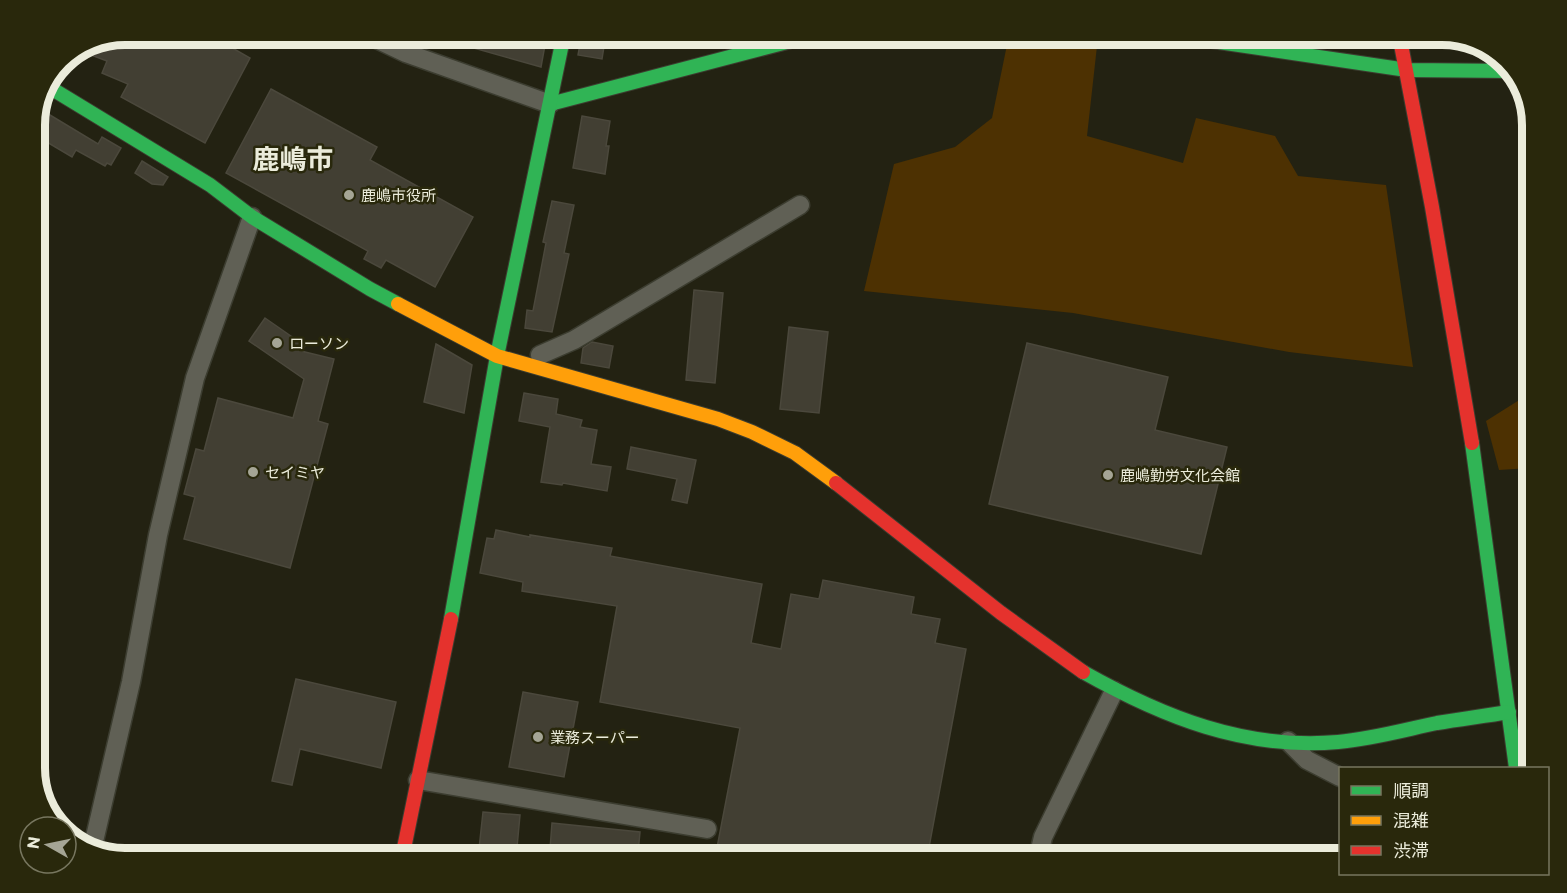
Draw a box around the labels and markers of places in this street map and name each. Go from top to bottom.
place label: 鹿嶋市役所 [361,186,436,204]
marker: 鹿嶋市役所 [342,188,356,202]
place label: ローソン [289,334,349,352]
marker: ローソン [270,336,284,350]
place label: セイミヤ [265,463,325,481]
marker: セイミヤ [246,465,260,479]
place label: 鹿嶋勤労文化会館 [1120,466,1240,484]
marker: 鹿嶋勤労文化会館 [1101,468,1115,482]
place label: 業務スーパー [550,728,640,746]
marker: 業務スーパー [531,730,545,744]

